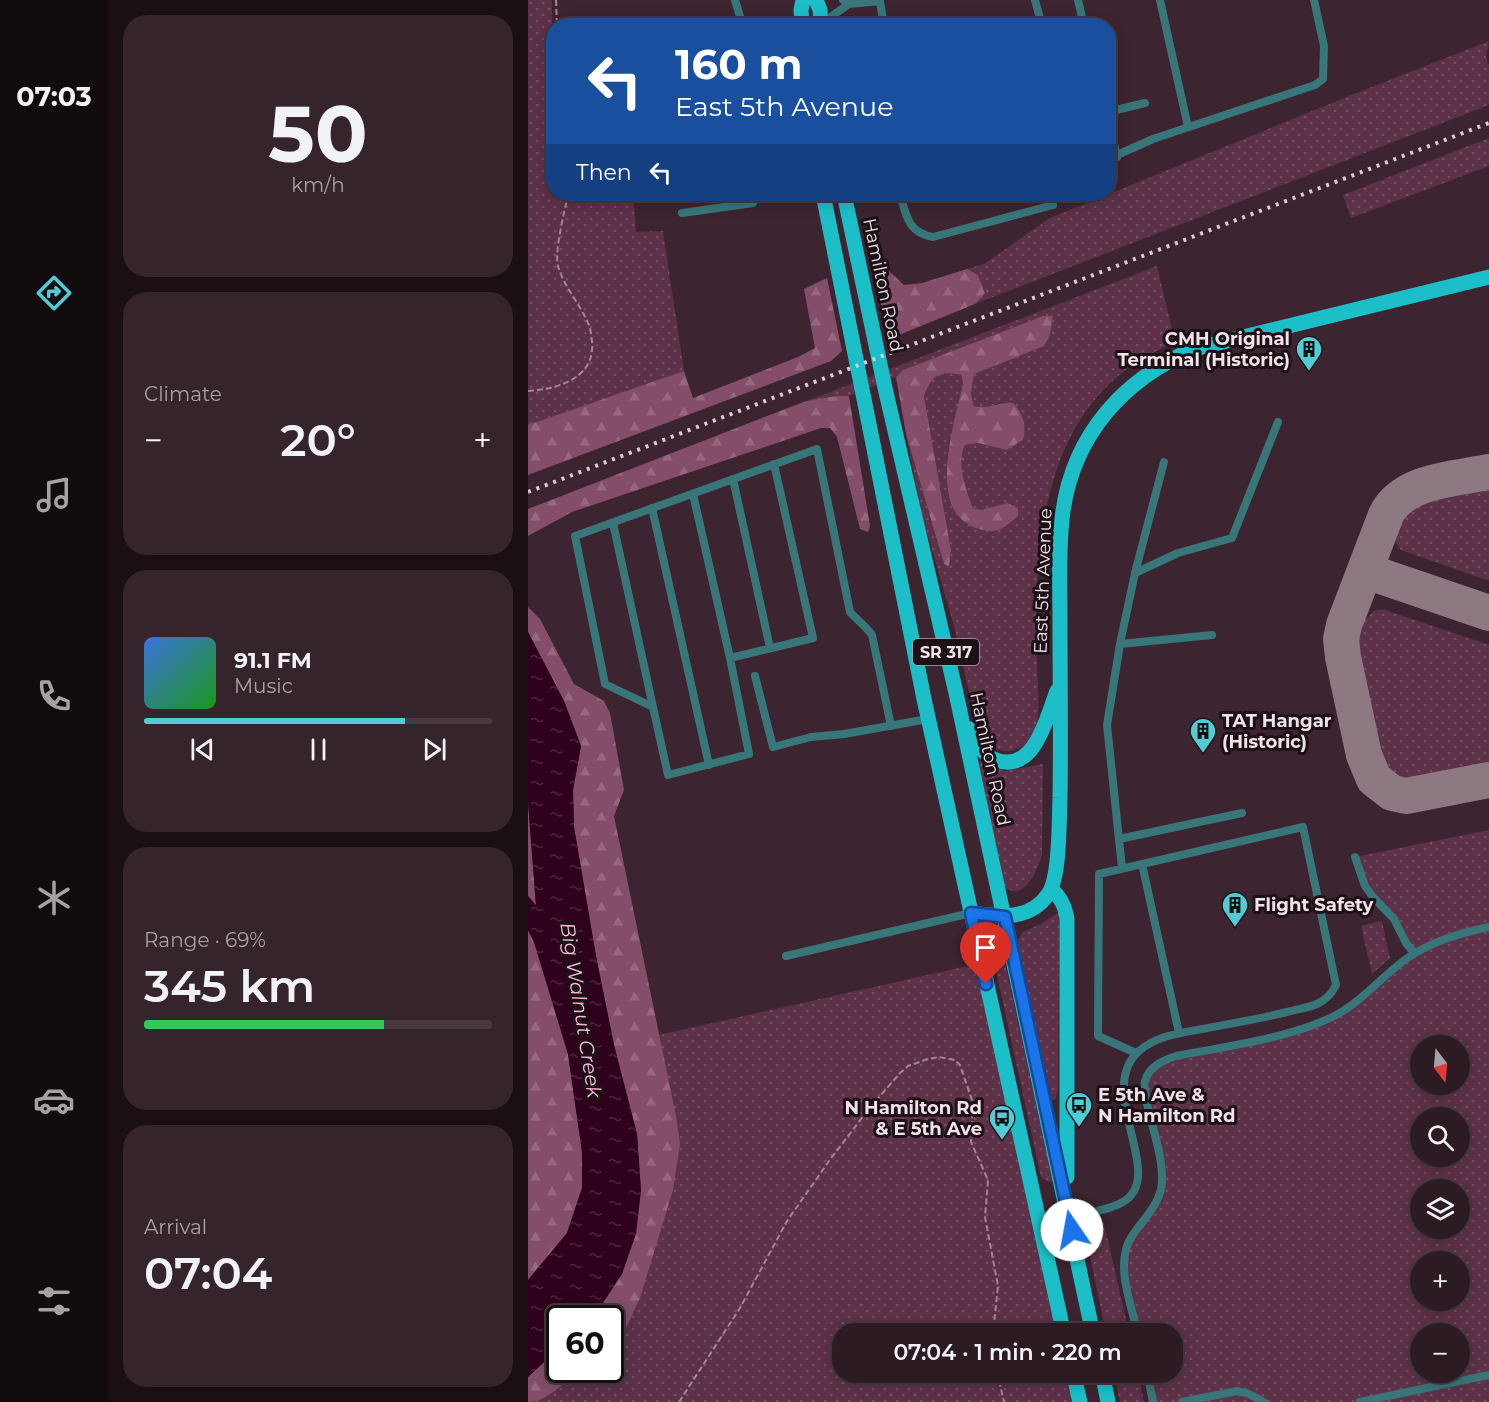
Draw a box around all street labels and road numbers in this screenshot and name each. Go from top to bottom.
street label: Hamilton Road [858,216,908,354]
street label: East 5th Avenue [1029,508,1057,654]
road number: SR 317 [913,639,979,665]
street label: Hamilton Road [965,690,1015,828]

